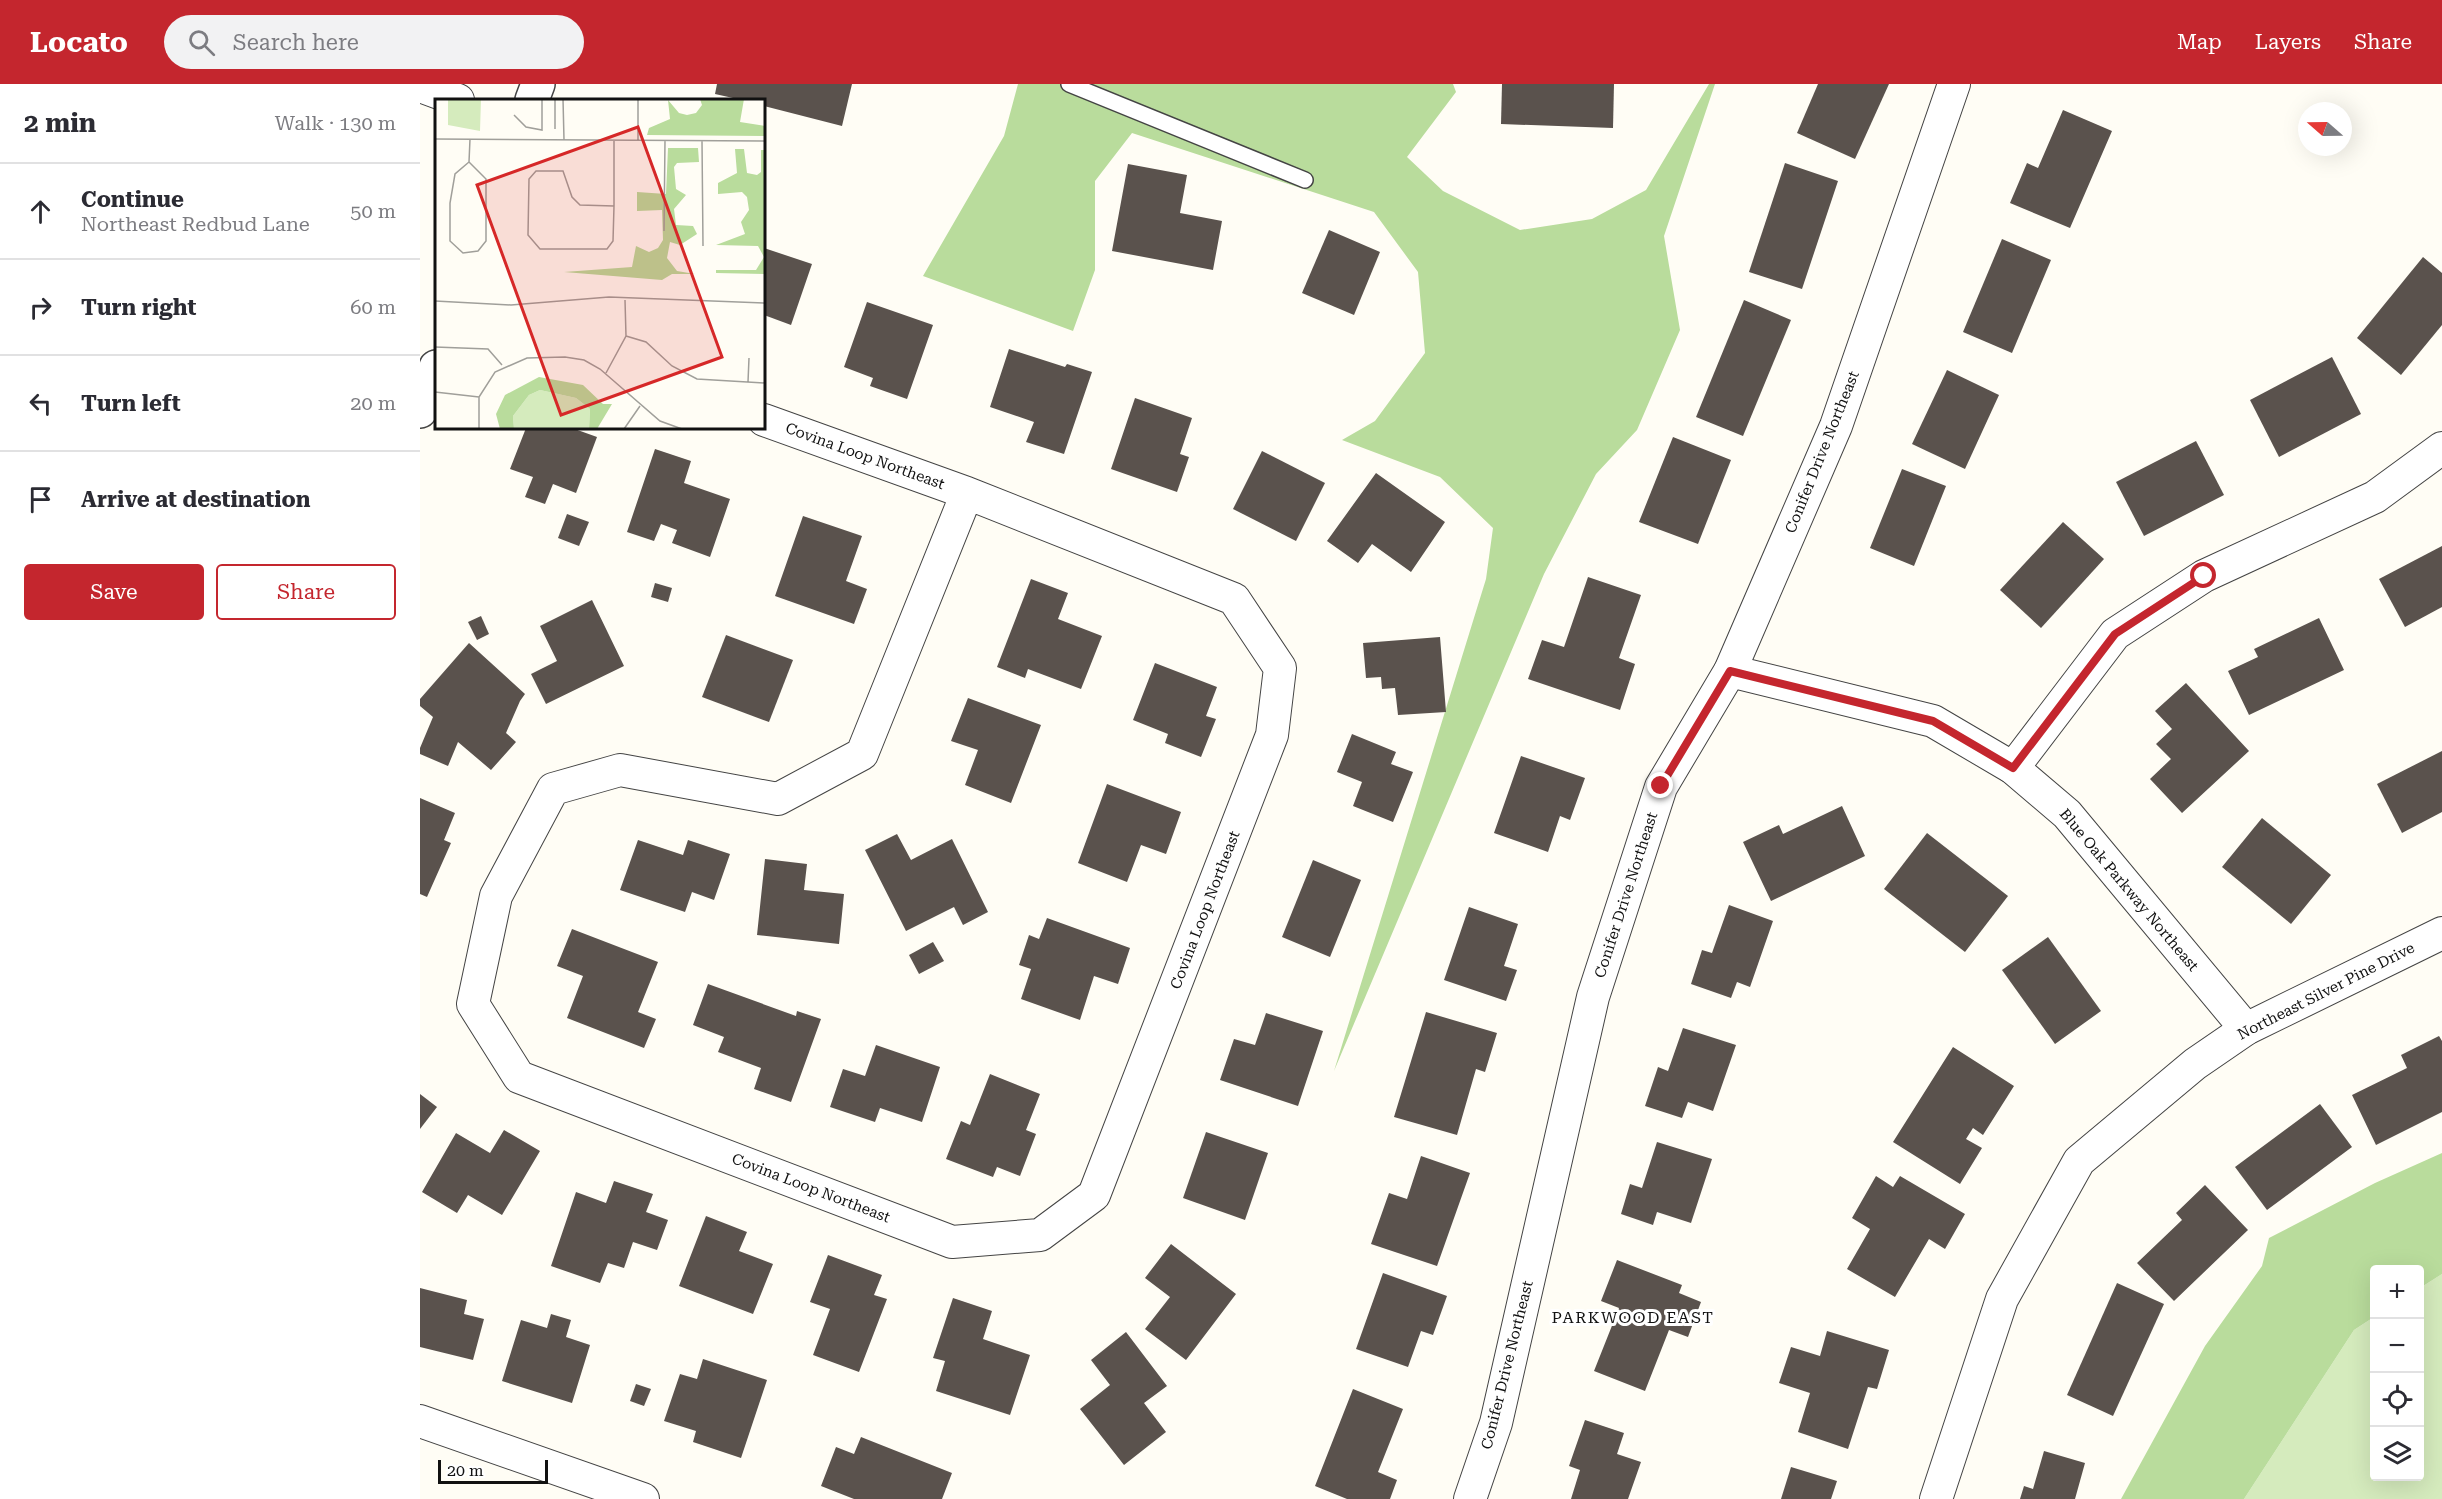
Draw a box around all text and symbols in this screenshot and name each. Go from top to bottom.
search box [164,15,584,69]
text: Locato [30,26,128,59]
icon: search [185,26,218,59]
text: Search here [233,30,359,55]
text: Map [2177,30,2222,54]
text: Layers [2255,30,2321,54]
text: Share [2354,30,2412,54]
inset map [435,99,765,429]
north arrow [2298,102,2352,156]
text: 2 min [24,108,96,138]
text: Walk · 130 m [275,111,396,135]
text: Continue [81,187,184,212]
icon: ahead [24,195,57,228]
text: 50 m [350,199,396,223]
text: Northeast Redbud Lane [81,212,310,236]
icon: right [24,291,57,324]
text: Turn right [81,295,196,320]
text: 60 m [350,295,396,319]
street label: Conifer Drive Northeast [1781,368,1863,536]
icon: left [24,387,57,420]
text: Turn left [81,391,181,416]
text: 20 m [350,391,396,415]
street label: Covina Loop Northeast [783,419,947,493]
icon: arrive [24,483,57,516]
text: Arrive at destination [81,487,310,512]
route start [2190,562,2216,588]
button: Save [24,564,204,620]
button: Share [216,564,396,620]
route end [1647,772,1673,798]
street label: Blue Oak Parkway Northeast [2056,805,2203,975]
street label: Conifer Drive Northeast [1591,809,1661,980]
street label: Covina Loop Northeast [1167,828,1244,992]
street label: Northeast Silver Pine Drive [2234,938,2418,1044]
street label: Covina Loop Northeast [729,1150,893,1227]
map controls [2370,1265,2424,1481]
button: + [2370,1265,2424,1319]
street label: Conifer Drive Northeast [1477,1278,1537,1451]
district label: PARKWOOD EAST [1551,1308,1715,1327]
button: − [2370,1319,2424,1373]
button: locate [2370,1373,2424,1427]
button: layers [2370,1427,2424,1481]
scale bar [438,1457,548,1484]
text: 20 m [447,1461,484,1480]

